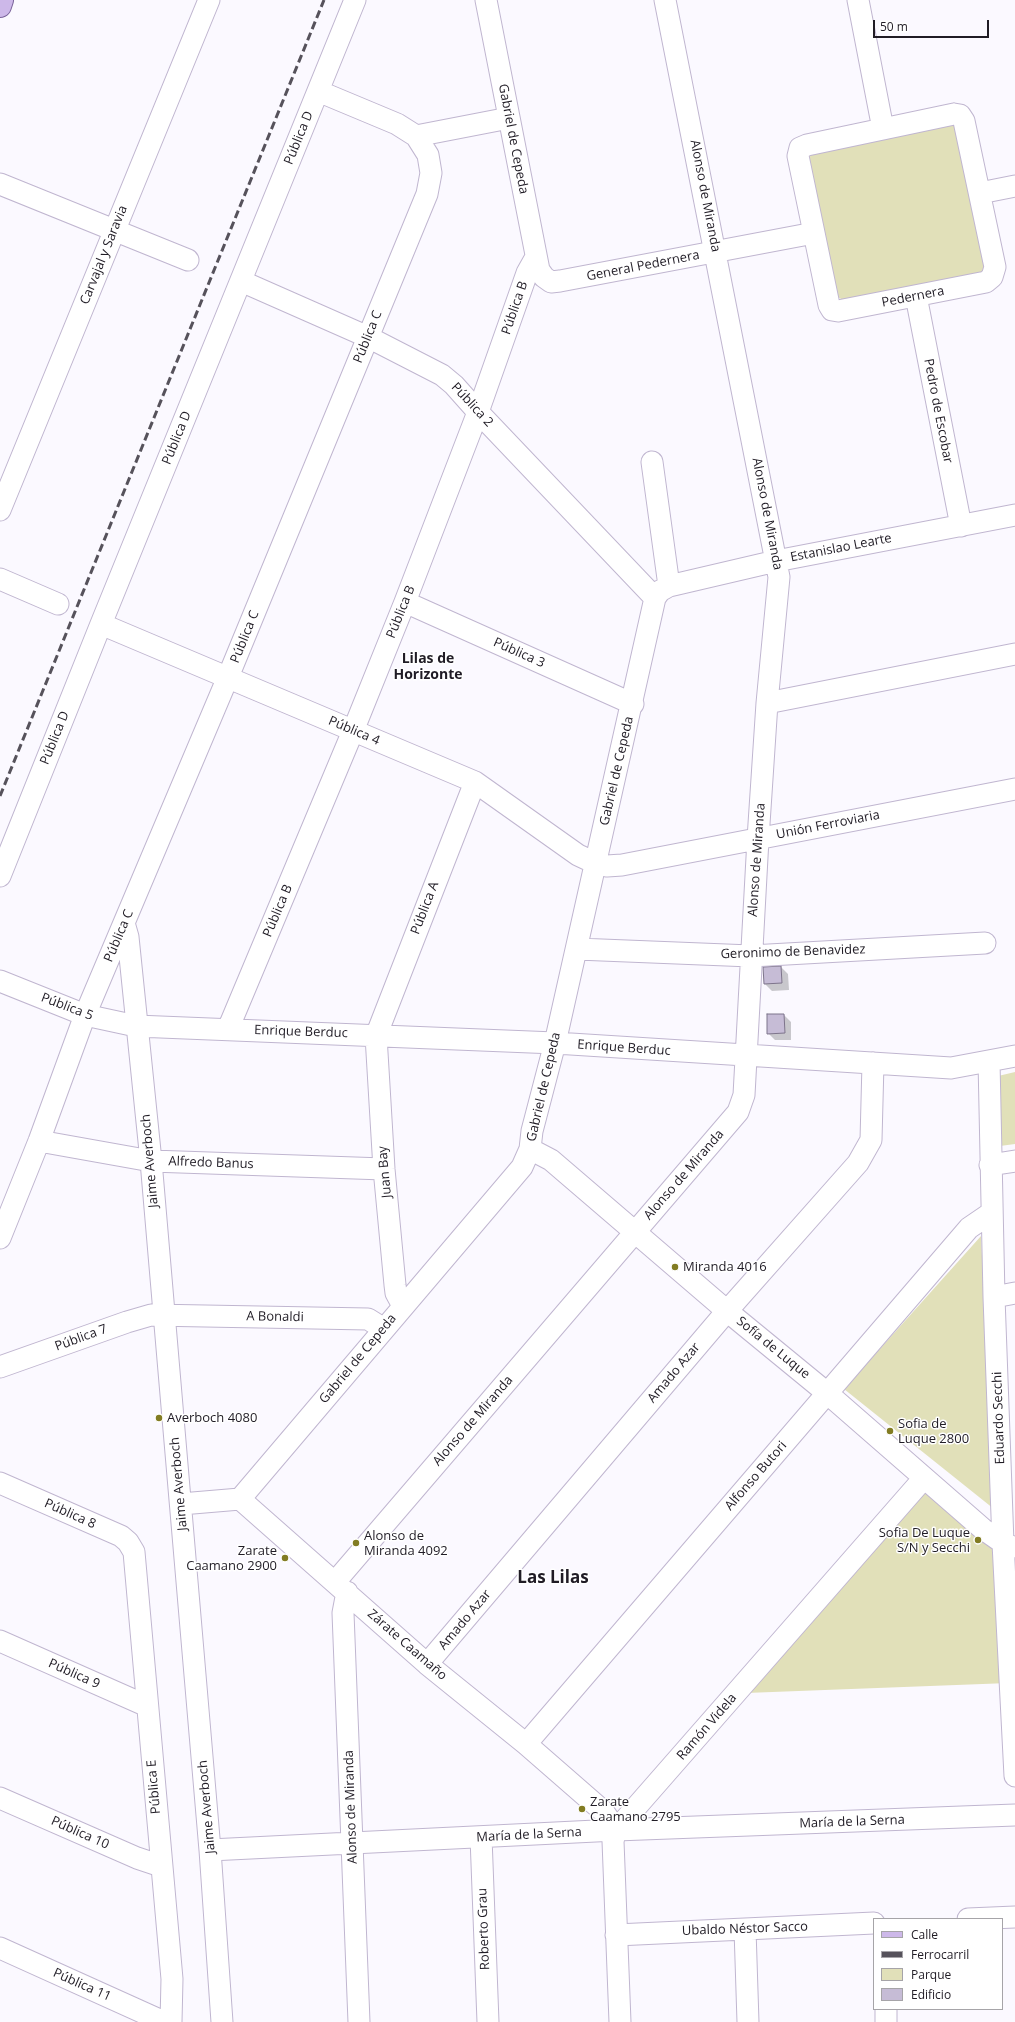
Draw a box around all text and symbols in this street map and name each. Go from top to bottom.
scale bar [875,12,991,38]
text: 50 m [880,18,908,35]
street label: Gabriel de Cepeda [495,83,531,195]
street label: Pública D [281,109,317,167]
street label: Alonso de Miranda [686,139,724,253]
street label: Carvajal y Saravia [77,203,131,307]
street label: General Pedernera [585,247,701,285]
street label: Pública B [499,279,531,337]
street label: Pedernera [880,283,946,311]
street label: Pública C [350,308,386,366]
street label: Pedro de Escobar [920,357,956,465]
street label: Pública 2 [448,380,496,430]
street label: Pública D [159,409,195,467]
street label: Alonso de Miranda [748,457,786,571]
street label: Estanislao Learte [789,531,893,565]
street label: Pública B [383,583,419,641]
street label: Pública C [227,608,263,666]
street label: Pública 3 [491,635,547,671]
district label: Lilas de Horizonte [393,651,463,684]
street label: Pública D [37,709,73,767]
street label: Pública 4 [326,713,382,749]
street label: Gabriel de Cepeda [597,715,637,827]
street label: Alonso de Miranda [745,803,769,917]
street label: Unión Ferroviaria [775,807,881,843]
street label: Pública A [408,879,442,937]
street label: Pública B [260,882,296,940]
street label: Pública C [101,907,137,965]
street label: Geronimo de Benavidez [720,942,866,962]
street label: Pública 5 [39,990,95,1024]
street label: Enrique Berduc [254,1023,348,1041]
street label: Gabriel de Cepeda [524,1031,564,1143]
street label: Enrique Berduc [577,1037,671,1059]
street label: Jaime Averboch [138,1113,162,1209]
street label: Alonso de Miranda [641,1127,727,1223]
street label: Juan Bay [375,1145,395,1199]
street label: Alfredo Banus [168,1154,254,1172]
place label: Miranda 4016 [683,1259,767,1275]
marker: Miranda 4016 [670,1262,680,1272]
street label: A Bonaldi [246,1309,304,1325]
street label: Gabriel de Cepeda [316,1311,400,1407]
street label: Sofía de Luque [733,1314,813,1382]
street label: Pública 7 [53,1321,109,1355]
street label: Amado Azar [644,1340,704,1406]
street label: Eduardo Secchi [990,1371,1008,1465]
street label: Alonso de Miranda [430,1373,516,1469]
place label: Averboch 4080 [167,1410,257,1426]
marker: Averboch 4080 [154,1413,164,1423]
place label: Sofia de Luque 2800 [898,1416,969,1447]
marker: Sofia de Luque 2800 [885,1426,895,1436]
street label: Jaime Averboch [167,1436,191,1532]
street label: Alfonso Butori [722,1438,790,1514]
street label: Pública 8 [42,1496,98,1532]
place label: Sofia De Luque S/N y Secchi [879,1525,970,1556]
place label: Alonso de Miranda 4092 [364,1528,448,1559]
marker: Sofia De Luque S/N y Secchi [973,1535,983,1545]
marker: Alonso de Miranda 4092 [351,1538,361,1548]
place label: Zarate Caamano 2900 [186,1543,277,1574]
marker: Zarate Caamano 2900 [280,1553,290,1563]
district label: Las Lilas [517,1568,589,1588]
street label: Amado Azar [435,1587,495,1653]
street label: Zárate Caamaño [364,1606,450,1684]
street label: Pública 9 [46,1656,102,1692]
street label: Ramón Videla [674,1690,740,1764]
street label: Alonso de Miranda [341,1750,361,1864]
street label: Pública E [144,1759,164,1815]
street label: Jaime Averboch [195,1759,219,1855]
place label: Zarate Caamano 2795 [590,1794,681,1825]
marker: Zarate Caamano 2795 [577,1804,587,1814]
street label: María de la Serna [799,1812,905,1832]
street label: Pública 10 [49,1813,111,1853]
street label: María de la Serna [476,1824,582,1846]
street label: Roberto Grau [475,1888,493,1970]
legend [873,1918,1003,2010]
street label: Ubaldo Néstor Sacco [682,1919,808,1939]
text: Calle [911,1926,938,1943]
text: Ferrocarril [911,1946,969,1963]
street label: Pública 11 [51,1965,113,2005]
text: Parque [911,1966,951,1983]
text: Edificio [911,1986,951,2003]

